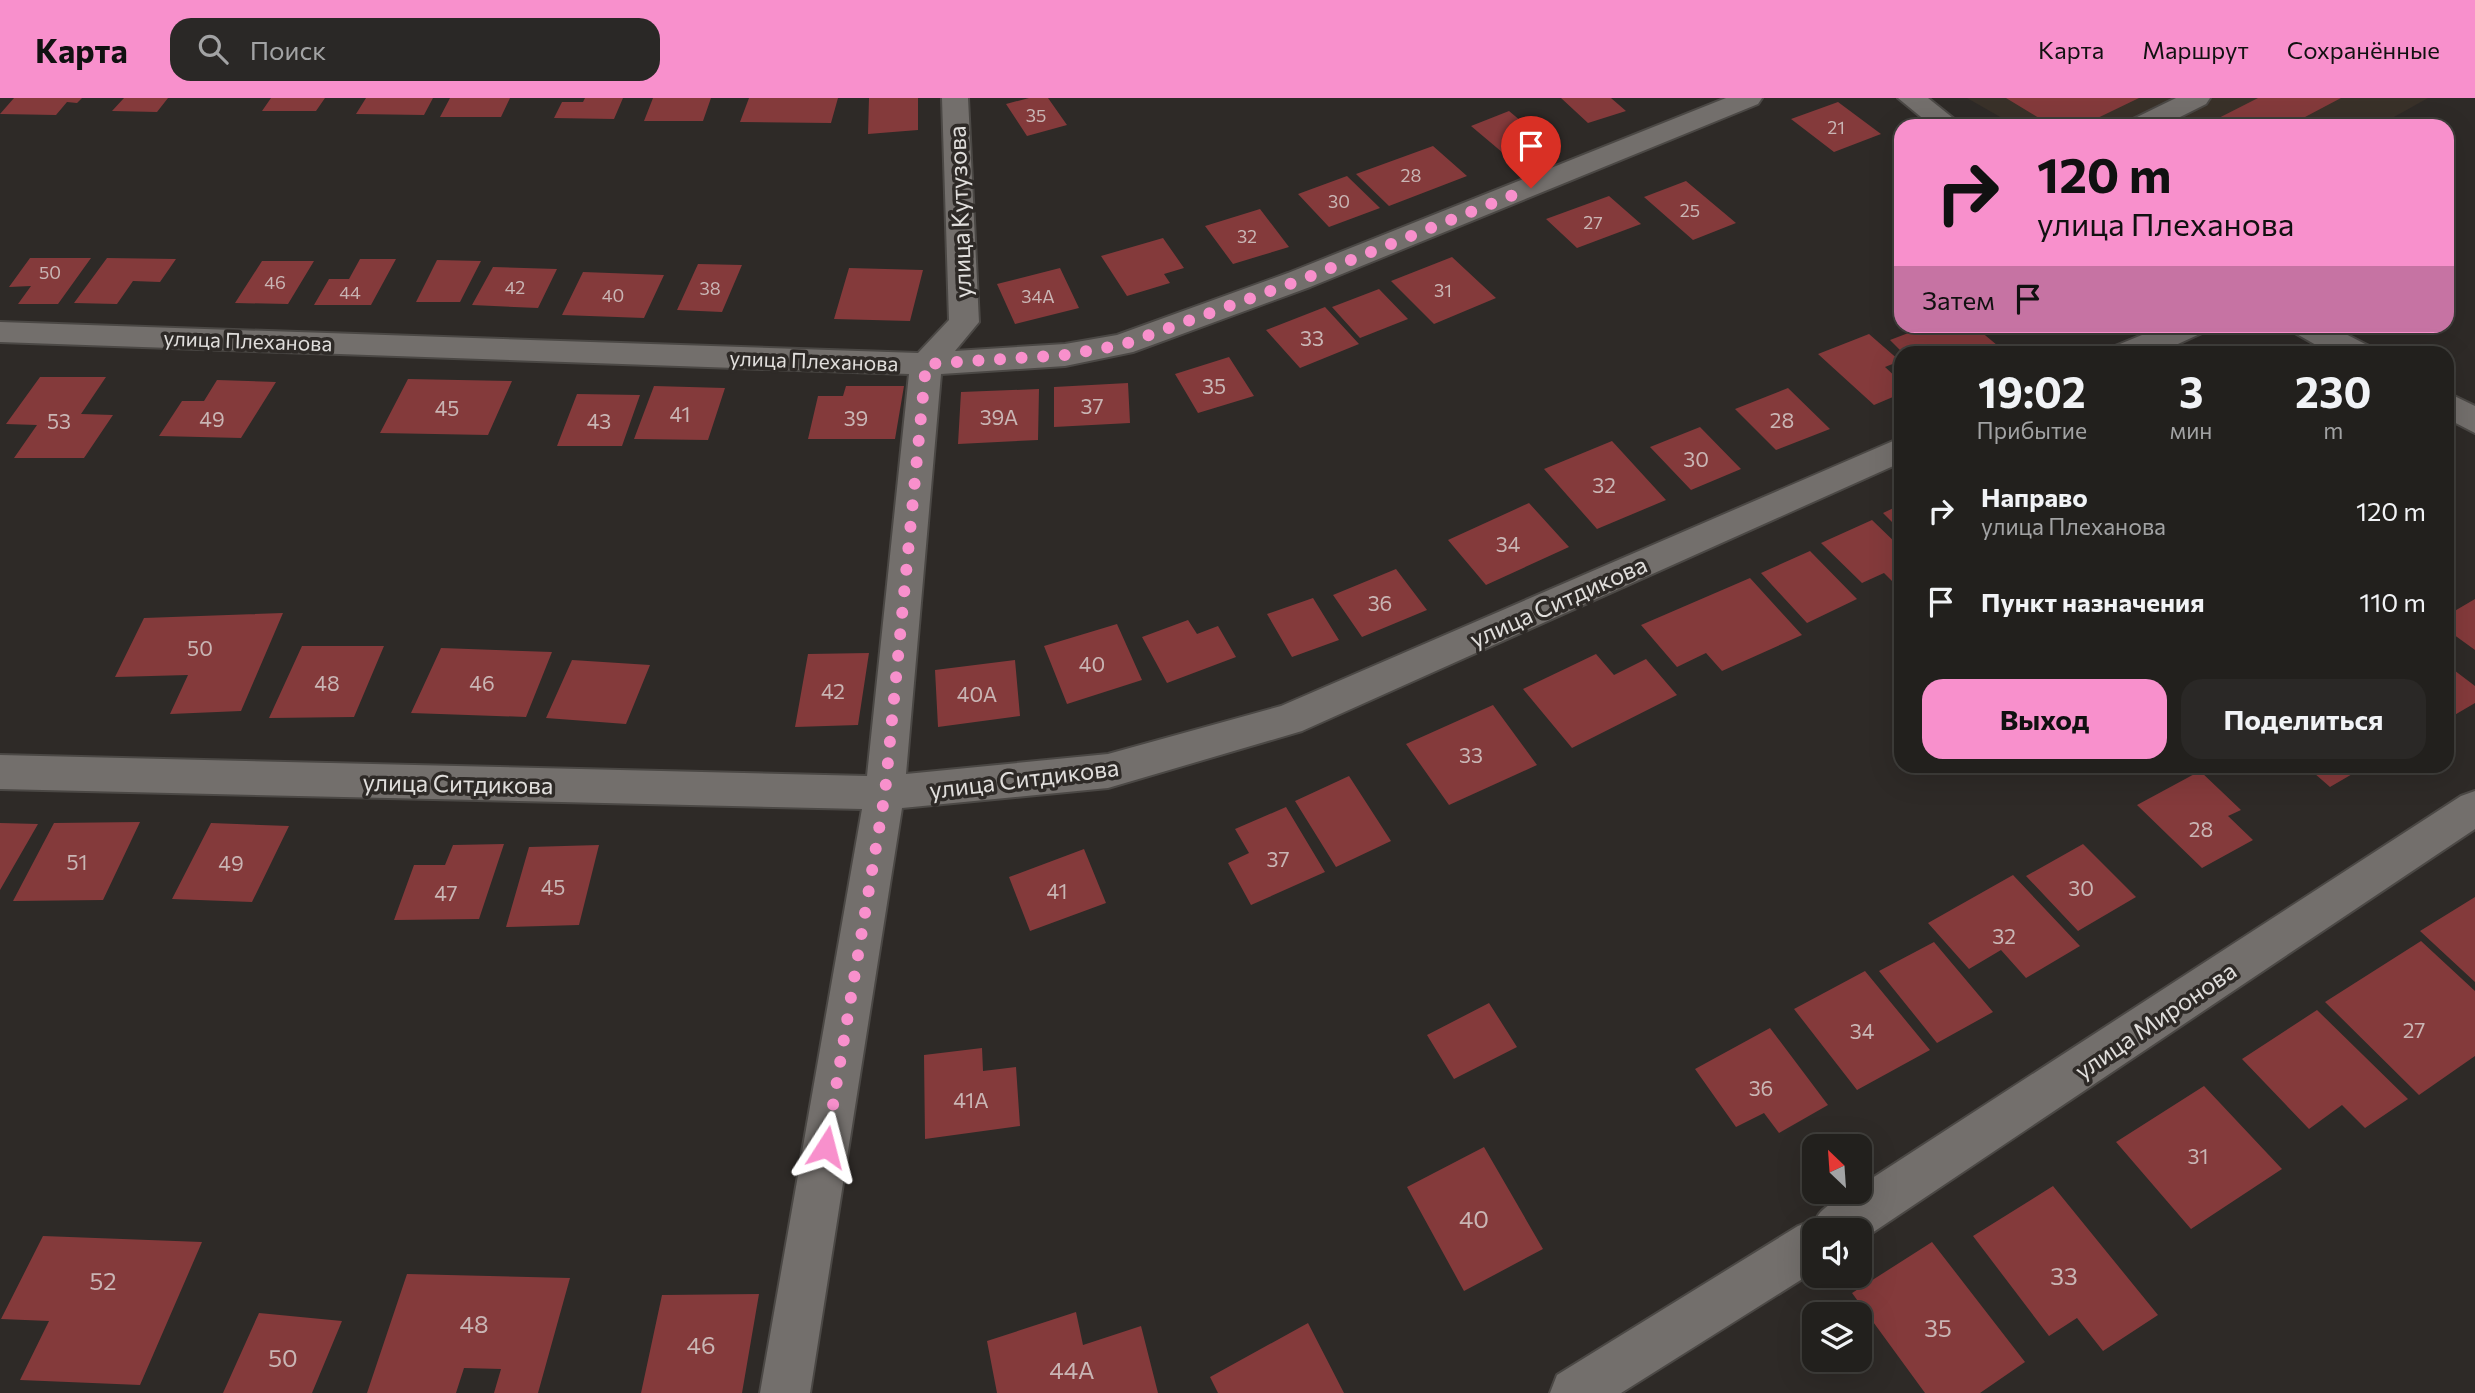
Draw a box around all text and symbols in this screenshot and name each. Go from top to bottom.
search box [170,18,660,81]
text: Карта [35,29,128,70]
icon: search [194,30,232,68]
text: Поиск [250,34,326,65]
text: Карта [2038,35,2104,64]
text: Маршрут [2142,35,2249,64]
text: Сохранённые [2287,35,2440,64]
house number: 35 [1026,104,1046,126]
pin [1501,116,1561,188]
house number: 21 [1827,116,1845,138]
street label: улица Кутузова [941,125,977,299]
icon: arrive [1512,127,1550,165]
text: 120 m [2037,143,2171,203]
icon: right [1922,147,2013,238]
house number: 28 [1401,164,1422,186]
house number: 30 [1328,190,1350,212]
house number: 25 [1680,199,1700,221]
text: улица Плеханова [2037,203,2294,243]
house number: 27 [1583,211,1603,233]
house number: 32 [1237,225,1257,247]
house number: 50 [39,261,61,283]
house number: 46 [264,271,286,293]
house number: 42 [505,276,525,298]
house number: 38 [699,277,721,299]
house number: 31 [1434,279,1452,301]
icon: arrive [2009,280,2047,318]
house number: 44 [339,281,361,303]
house number: 40 [602,284,624,306]
text: Затем [1922,284,1995,315]
house number: 34А [1021,285,1055,307]
street label: улица Плеханова [163,325,333,355]
house number: 33 [1300,325,1324,350]
street label: улица Плеханова [729,345,899,375]
text: 19:02 [1978,365,2086,417]
text: 3 [2179,365,2203,417]
text: 230 [2295,365,2371,417]
house number: 35 [1202,373,1226,398]
house number: 37 [1081,393,1103,418]
house number: 45 [435,395,459,420]
house number: 41 [670,401,690,426]
house number: 39А [980,404,1018,429]
house number: 39 [844,405,868,430]
house number: 49 [199,406,225,431]
house number: 28 [1770,407,1794,432]
house number: 53 [47,408,71,433]
house number: 43 [587,408,611,433]
text: Прибытие [1977,416,2087,444]
text: мин [2170,416,2212,444]
text: m [2323,416,2343,444]
house number: 30 [1683,446,1709,471]
house number: 32 [1592,472,1616,497]
text: Направо [1981,481,2088,512]
icon: right [1922,492,1960,530]
text: 120 m [2356,495,2426,526]
text: улица Плеханова [1981,512,2166,540]
house number: 34 [1496,531,1521,556]
street label: улица Ситдикова [1465,549,1651,653]
icon: arrive [1922,583,1960,621]
text: Пункт назначения [1981,586,2205,617]
text: 110 m [2359,586,2426,617]
house number: 36 [1368,590,1392,615]
house number: 50 [187,635,213,660]
house number: 40 [1079,651,1105,676]
house number: 48 [314,670,340,695]
house number: 46 [469,670,495,695]
house number: 42 [821,678,845,703]
button: Выход [1922,679,2167,759]
button: Поделиться [2181,679,2426,759]
house number: 40А [957,681,997,706]
house number: 33 [1459,742,1483,767]
street label: улица Ситдикова [928,752,1120,804]
street label: улица Ситдикова [362,767,554,799]
house number: 28 [2189,816,2213,841]
house number: 37 [1267,846,1289,871]
house number: 51 [66,849,88,874]
house number: 49 [218,850,244,875]
house number: 45 [541,874,565,899]
house number: 30 [2068,875,2094,900]
house number: 41 [1047,878,1067,903]
house number: 47 [434,880,458,905]
house number: 32 [1992,923,2016,948]
street label: улица Миронова [2069,955,2241,1085]
house number: 27 [2403,1017,2425,1042]
house number: 34 [1850,1018,1875,1043]
house number: 36 [1749,1075,1773,1100]
house number: 41А [953,1087,989,1112]
position arrow [789,1110,863,1184]
north arrow [1802,1134,1872,1204]
map controls [1802,1134,1872,1372]
house number: 31 [2188,1143,2208,1168]
house number: 40 [1459,1204,1489,1233]
button: sound [1802,1218,1872,1288]
house number: 33 [2050,1261,2078,1290]
house number: 52 [89,1266,117,1295]
button: layers [1802,1302,1872,1372]
house number: 48 [460,1309,488,1338]
house number: 35 [1924,1313,1952,1342]
house number: 46 [687,1330,715,1359]
house number: 50 [268,1343,298,1372]
house number: 44А [1049,1355,1095,1384]

